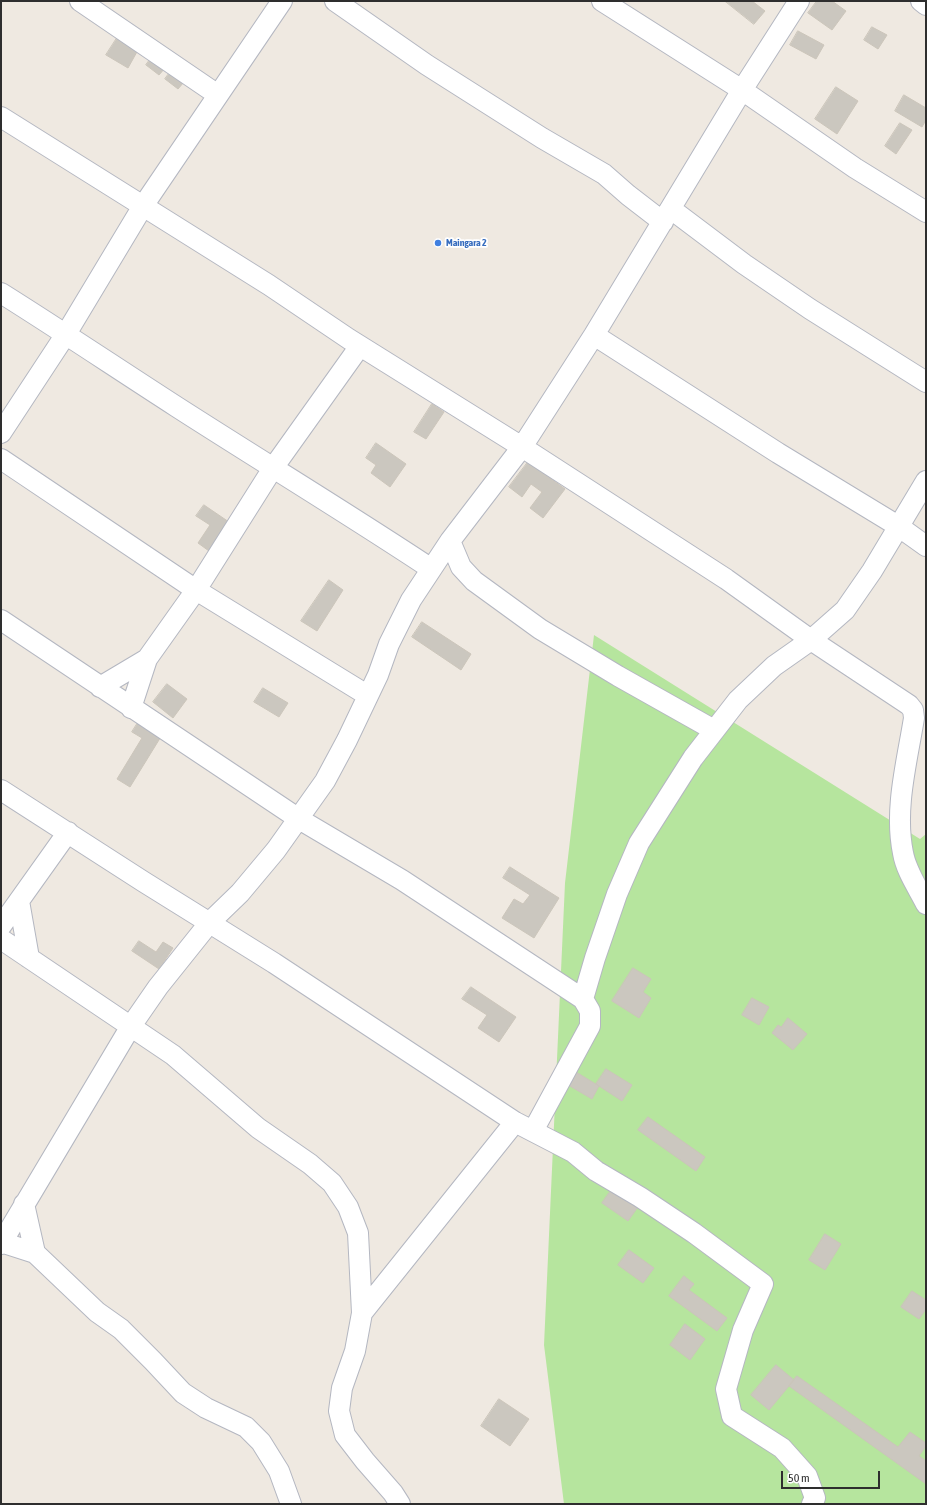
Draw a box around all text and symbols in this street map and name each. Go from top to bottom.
place label: Maingara 2 [446,237,487,249]
marker: Maingara 2 [433,238,443,248]
scale bar [783,1463,882,1489]
text: 50 m [788,1471,810,1485]

